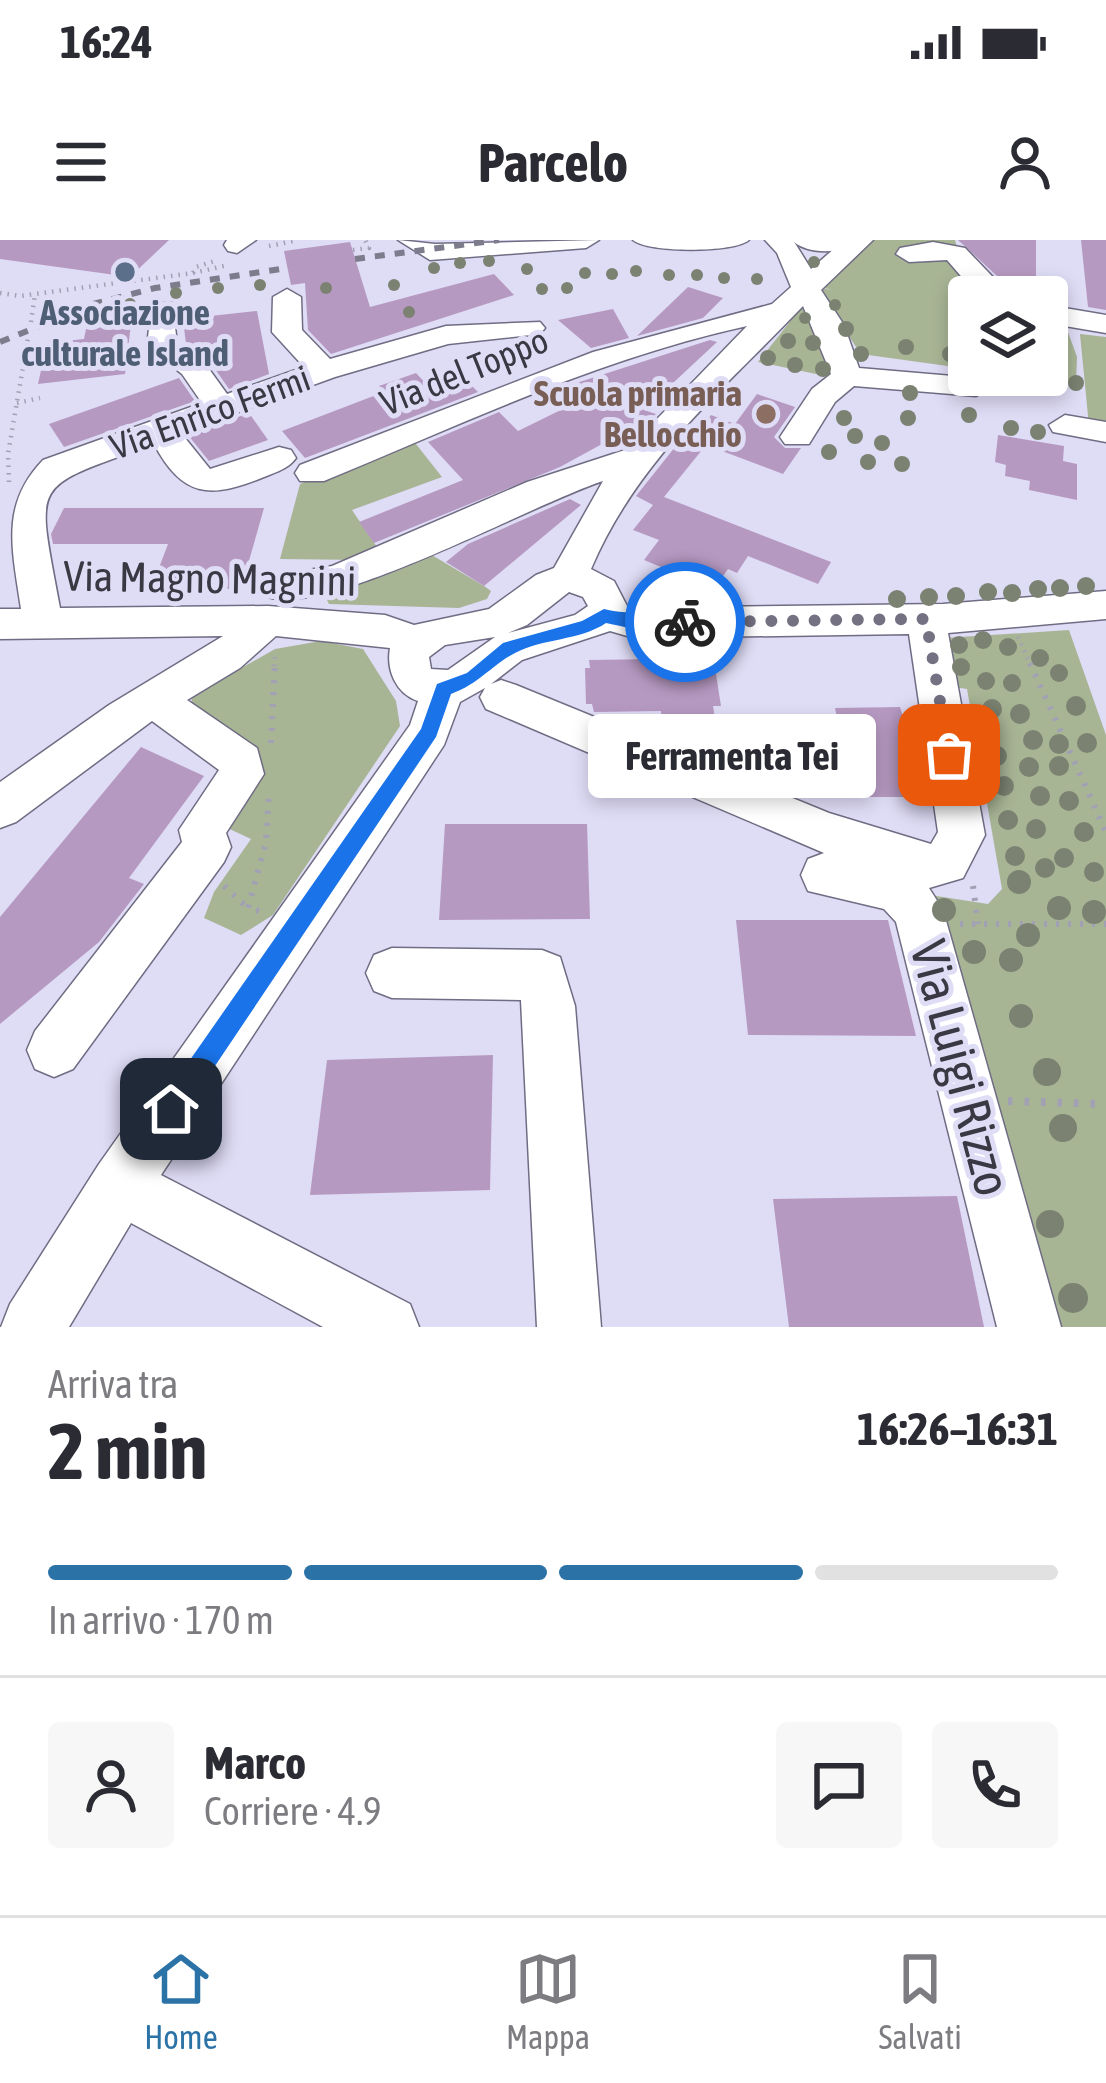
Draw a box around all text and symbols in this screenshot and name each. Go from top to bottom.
text: 16:24 [60,16,153,68]
icon: menu [48,129,114,195]
icon: person [992,129,1058,195]
text: Parcelo [478,132,628,193]
marker: Associazione culturale Island [112,259,138,285]
map controls [948,276,1068,396]
button: layers [948,276,1068,396]
place label: Associazione culturale Island [21,291,229,374]
street label: Via del Toppo [374,318,554,424]
street label: Via Enrico Fermi [104,356,316,468]
place label: Scuola primaria Bellocchio [534,372,742,455]
marker: Scuola primaria Bellocchio [753,401,779,427]
street label: Via Magno Magnini [63,551,357,605]
courier [625,562,745,682]
icon: bike [652,589,718,655]
pin [898,704,1000,806]
callout: Ferramenta Tei [589,713,877,797]
icon: bag [916,722,982,788]
text: Ferramenta Tei [625,734,839,778]
street label: Via Luigi Rizzo [899,934,1024,1202]
pin [120,1058,222,1160]
icon: home [138,1076,204,1142]
text: Arriva tra [48,1362,178,1406]
text: 16:26–16:31 [857,1403,1058,1455]
text: 2 min [48,1406,207,1496]
text: In arrivo · 170 m [48,1598,274,1642]
button: person [48,1722,174,1848]
button: chat [776,1722,902,1848]
button: phone [932,1722,1058,1848]
text: Marco [204,1737,306,1789]
text: Corriere · 4.9 [204,1789,381,1833]
tab: Home [144,1946,218,2056]
tab: Mappa [506,1946,590,2056]
tab: Salvati [878,1946,962,2056]

